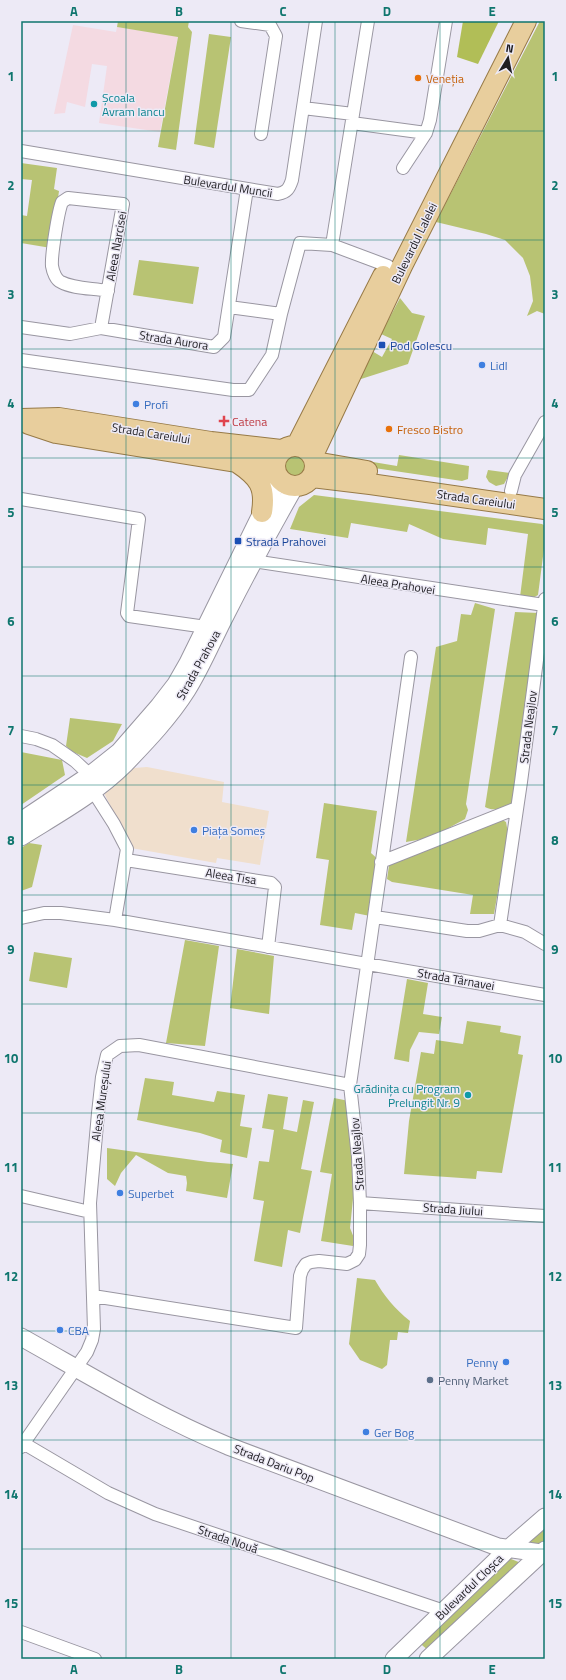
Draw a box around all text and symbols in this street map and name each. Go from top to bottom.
text: A [70,1,78,21]
text: B [175,1,183,21]
text: C [279,1,287,21]
text: D [383,1,391,21]
text: E [488,1,496,21]
north arrow [488,38,528,78]
text: N [505,40,515,57]
text: 1 [7,66,15,86]
text: 1 [551,66,559,86]
place label: Veneția [426,69,464,88]
marker: Veneția [413,73,423,83]
place label: Școala Avram Iancu [102,88,165,121]
marker: Școala Avram Iancu [89,99,99,109]
street label: Bulevardul Muncii [182,170,274,202]
text: 2 [7,175,15,195]
text: 2 [551,175,559,195]
street label: Bulevardul Lalelei [386,199,442,287]
street label: Aleea Narcisei [100,209,132,283]
text: 3 [7,284,15,304]
text: 3 [551,284,559,304]
street label: Strada Aurora [138,325,210,355]
place label: Pod Golescu [390,336,452,355]
marker: Pod Golescu [377,340,387,350]
place label: Lidl [490,356,508,375]
marker: Lidl [477,360,487,370]
text: 4 [7,393,15,413]
text: 4 [551,393,559,413]
place label: Profi [144,395,168,414]
marker: Profi [131,399,141,409]
place label: Catena [232,412,267,431]
marker: Catena [219,416,229,426]
street label: Strada Careiului [110,417,192,449]
place label: Fresco Bistro [397,420,463,439]
marker: Fresco Bistro [384,424,394,434]
street label: Strada Careiului [435,484,517,514]
text: 5 [7,502,15,522]
text: 5 [551,502,559,522]
place label: Strada Prahovei [246,532,326,551]
marker: Strada Prahovei [233,536,243,546]
street label: Aleea Prahovei [359,569,437,599]
text: 6 [7,611,15,631]
text: 6 [551,611,559,631]
street label: Strada Prahova [171,627,225,703]
street label: Strada Neajlov [514,689,542,765]
text: 7 [7,720,15,740]
text: 7 [551,720,559,740]
place label: Piața Someș [202,821,266,840]
marker: Piața Someș [189,825,199,835]
text: 8 [7,830,15,850]
text: 8 [551,830,559,850]
street label: Aleea Tisa [204,863,258,889]
text: 9 [7,939,15,959]
text: 9 [551,939,559,959]
street label: Strada Târnavei [416,963,496,995]
text: 10 [4,1048,18,1068]
text: 10 [548,1048,562,1068]
street label: Aleea Mureșului [86,1060,116,1142]
place label: Grădinița cu Program Prelungit Nr. 9 [353,1079,460,1112]
marker: Grădinița cu Program Prelungit Nr. 9 [463,1090,473,1100]
street label: Strada Neajlov [345,1117,369,1191]
text: 11 [4,1157,18,1177]
text: 11 [548,1157,562,1177]
place label: Superbet [128,1184,175,1203]
marker: Superbet [115,1188,125,1198]
street label: Strada Jiului [422,1197,484,1221]
text: 12 [4,1266,18,1286]
text: 12 [548,1266,562,1286]
place label: CBA [68,1321,89,1340]
marker: CBA [55,1325,65,1335]
place label: Penny [466,1353,498,1372]
marker: Penny [501,1357,511,1367]
place label: Penny Market [438,1371,509,1390]
text: 13 [4,1375,18,1395]
marker: Penny Market [425,1375,435,1385]
text: 13 [548,1375,562,1395]
place label: Ger Bog [374,1423,414,1442]
marker: Ger Bog [361,1427,371,1437]
street label: Strada Dariu Pop [231,1439,317,1487]
text: 14 [4,1484,18,1504]
text: 14 [548,1484,562,1504]
street label: Strada Nouă [195,1520,261,1558]
street label: Bulevardul Cloșca [430,1549,508,1625]
text: 15 [4,1593,18,1613]
text: 15 [548,1593,562,1613]
text: A [70,1659,78,1679]
text: B [175,1659,183,1679]
text: C [279,1659,287,1679]
text: D [383,1659,391,1679]
text: E [488,1659,496,1679]

